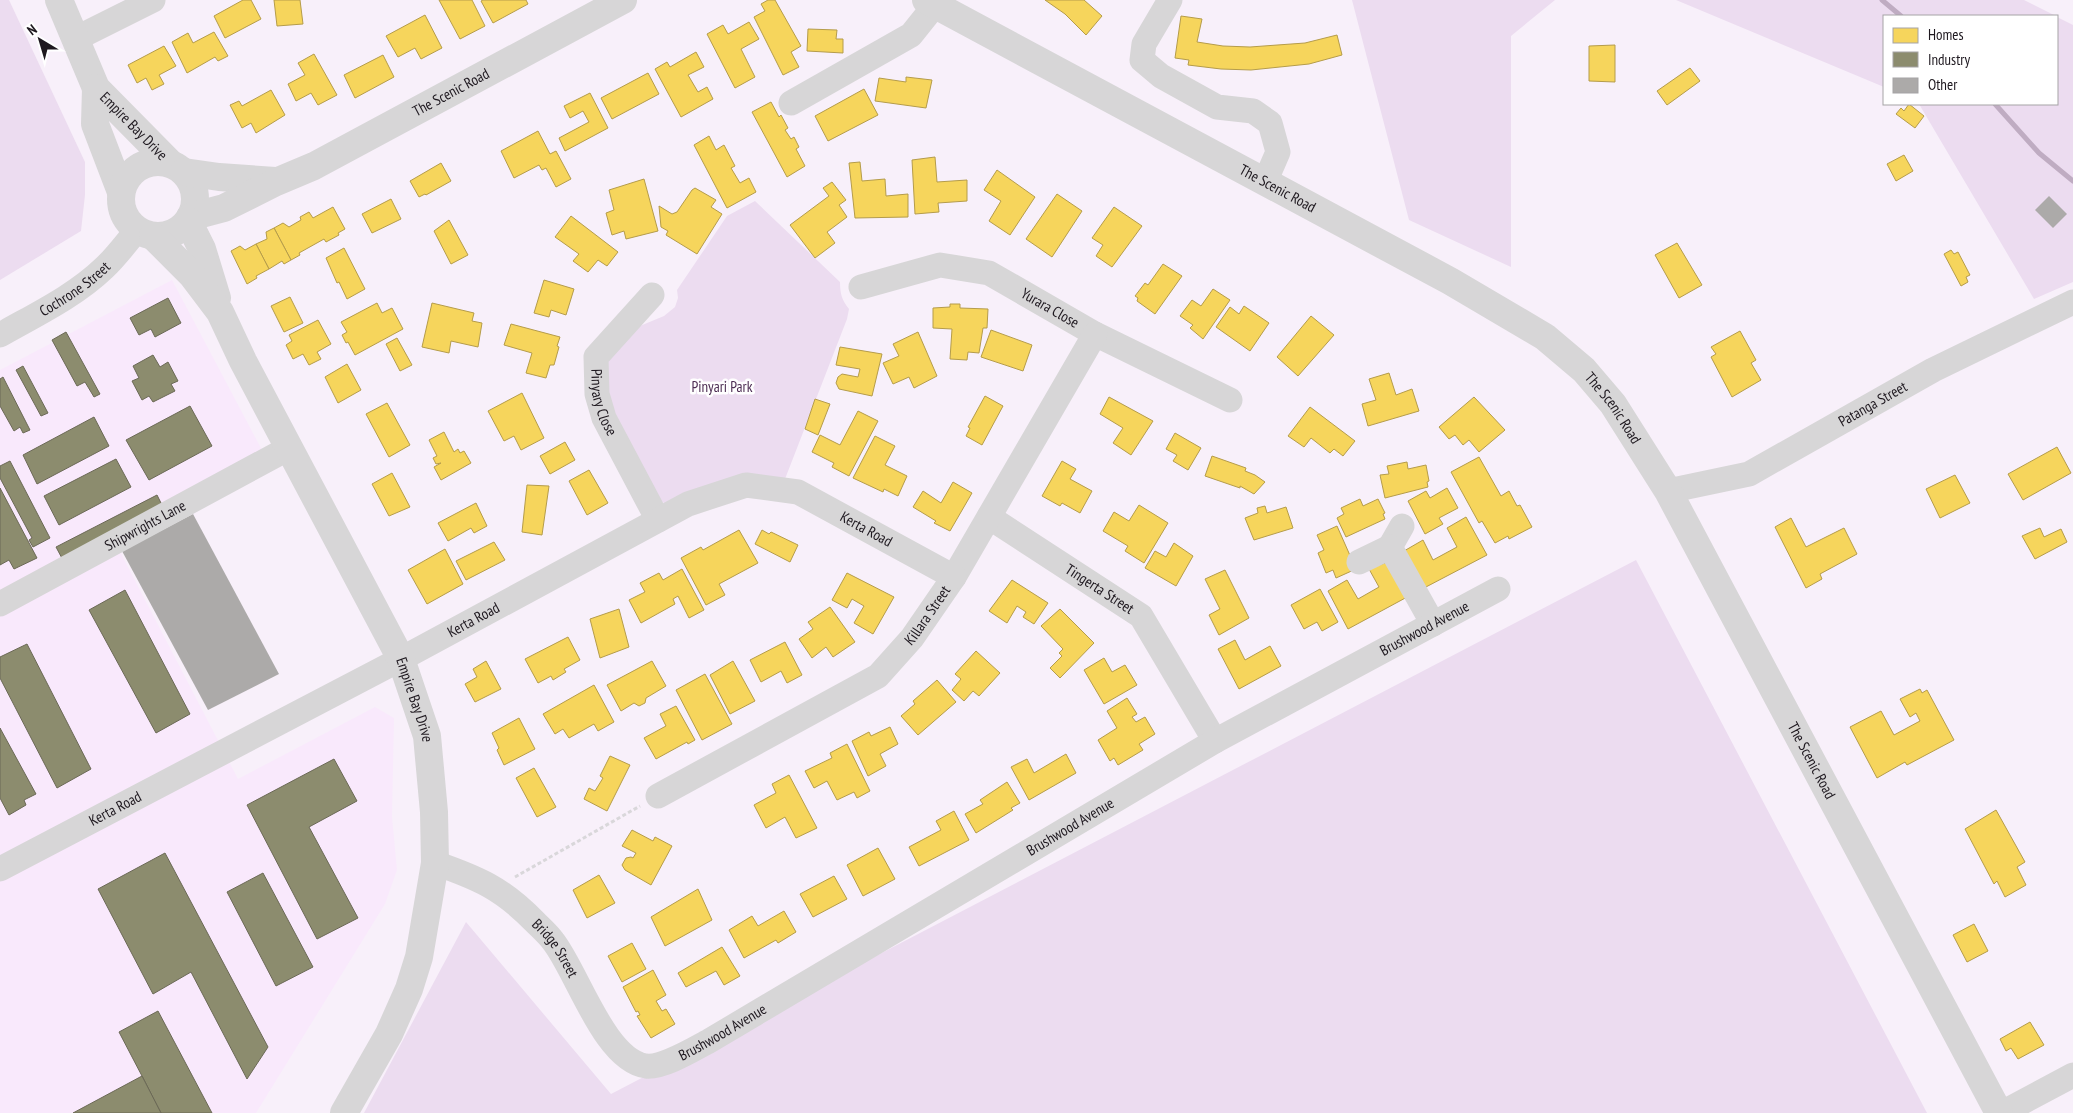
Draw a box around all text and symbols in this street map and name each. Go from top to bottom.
north arrow [15,15,65,65]
legend [1883,15,2058,105]
text: N [23,20,41,39]
text: Homes [1928,25,1964,44]
text: Industry [1928,50,1970,69]
street label: The Scenic Road [409,64,492,120]
text: Other [1928,75,1958,94]
street label: Empire Bay Drive [96,88,172,164]
street label: The Scenic Road [1236,160,1319,216]
street label: Cochrone Street [36,257,114,320]
street label: Yurara Close [1018,283,1083,332]
street label: The Scenic Road [1581,368,1646,447]
street label: Pinyary Close [587,369,622,439]
park label: Pinyari Park [691,377,753,396]
street label: Patanga Street [1835,377,1910,431]
street label: Shipwrights Lane [101,496,189,555]
street label: Kerta Road [837,507,896,551]
street label: Tingerta Street [1062,559,1138,618]
street label: Killara Street [900,582,954,649]
street label: Brushwood Avenue [1376,596,1472,660]
street label: Kerta Road [444,598,503,641]
street label: Empire Bay Drive [392,655,438,743]
street label: The Scenic Road [1784,719,1840,802]
street label: Kerta Road [86,787,144,830]
street label: Brushwood Avenue [1023,793,1117,860]
street label: Bridge Street [528,914,583,981]
street label: Brushwood Avenue [675,999,770,1065]

